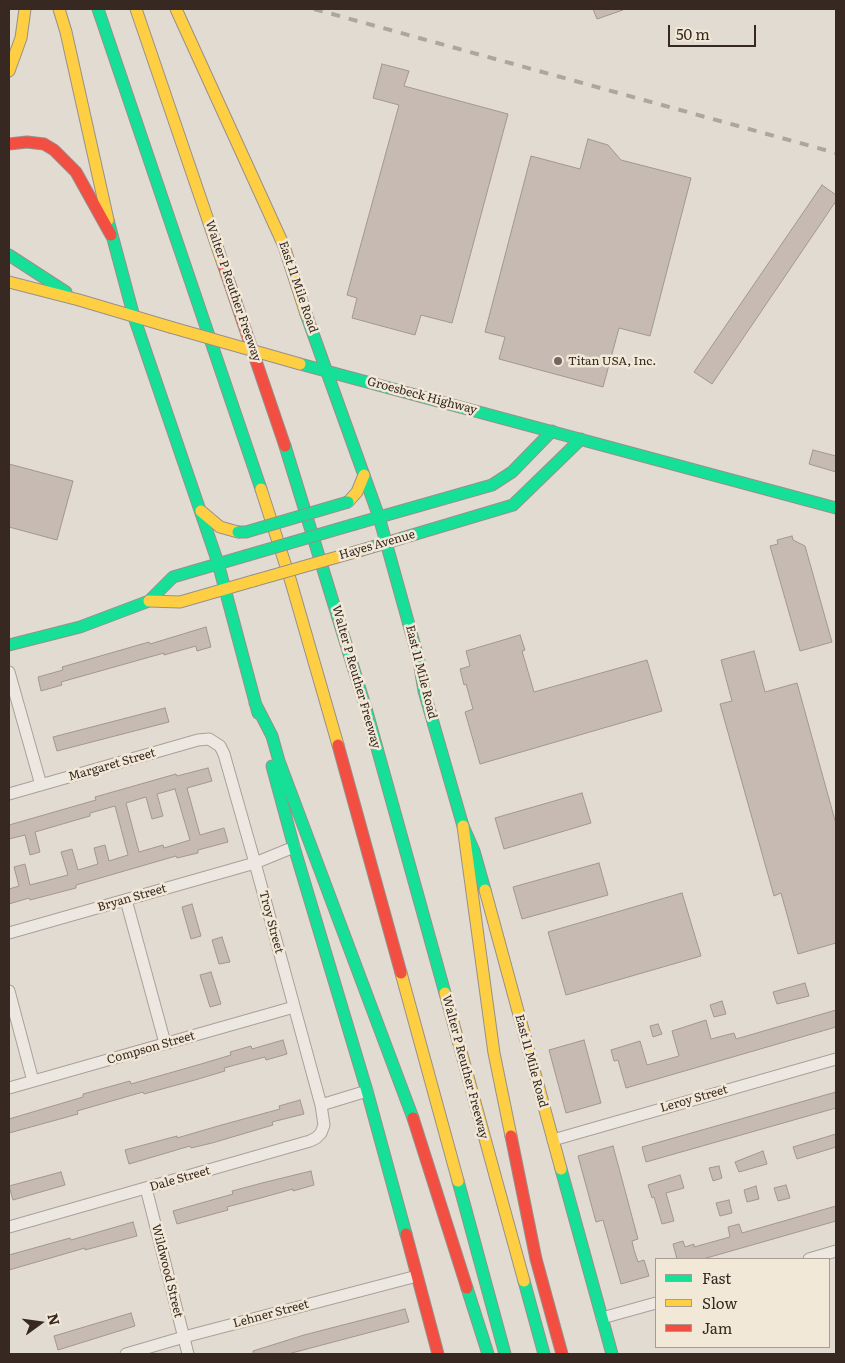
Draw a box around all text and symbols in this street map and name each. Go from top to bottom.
scale bar [670,15,758,47]
text: 50 m [676,22,710,45]
street label: Walter P Reuther Freeway [202,218,264,364]
street label: East 11 Mile Road [276,239,320,335]
place label: Titan USA, Inc. [568,354,656,368]
marker: Titan USA, Inc. [552,355,564,367]
street label: Groesbeck Highway [366,374,478,418]
street label: Hayes Avenue [337,527,417,563]
street label: Walter P Reuther Freeway [329,604,383,750]
street label: East 11 Mile Road [402,624,440,720]
street label: Margaret Street [67,746,157,784]
street label: Bryan Street [96,881,168,915]
street label: Troy Street [256,889,286,955]
street label: Walter P Reuther Freeway [439,993,491,1141]
street label: East 11 Mile Road [512,1013,550,1109]
street label: Compson Street [105,1029,197,1067]
street label: Leroy Street [658,1082,730,1116]
street label: Dale Street [148,1163,212,1195]
street label: Wildwood Street [148,1223,186,1319]
legend [655,1258,830,1348]
text: Fast [702,1266,731,1289]
text: Slow [702,1291,737,1314]
street label: Lehner Street [232,1297,310,1331]
north arrow [15,1298,65,1348]
text: N [43,1311,66,1327]
text: Jam [702,1316,732,1339]

